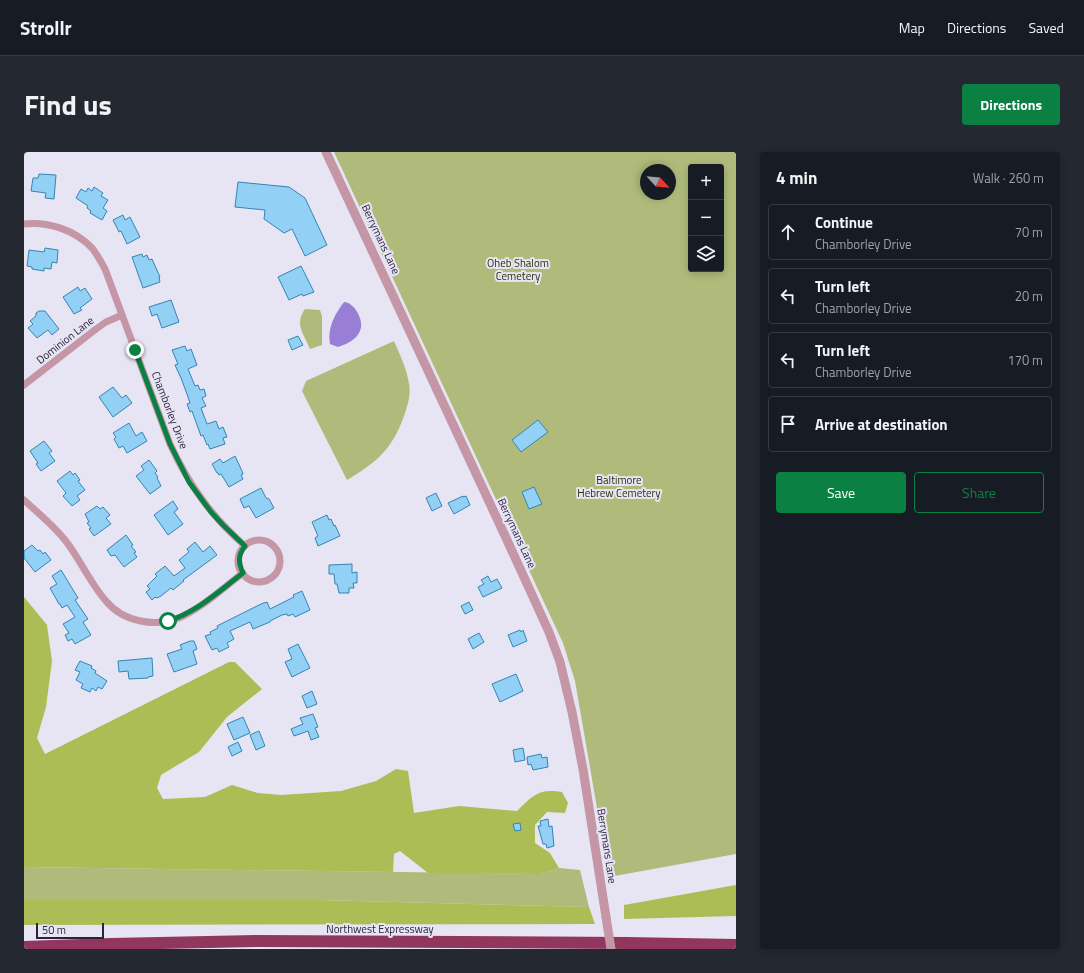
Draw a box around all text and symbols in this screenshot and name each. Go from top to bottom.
text: Strollr [20,13,72,42]
text: Map [899,17,925,38]
text: Directions [947,17,1006,38]
text: Saved [1028,17,1064,38]
text: Find us [24,83,112,126]
button: Directions [962,84,1060,125]
north arrow [640,164,676,200]
map controls [688,164,724,272]
button: + [688,164,724,200]
text: 4 min [776,165,817,191]
text: Walk · 260 m [973,168,1044,188]
button: − [688,200,724,236]
street label: Berrymans Lane [358,201,404,277]
text: Continue [815,211,873,234]
icon: ahead [777,221,799,243]
text: 70 m [1015,222,1043,242]
text: Chamborley Drive [815,234,912,254]
button: layers [688,236,724,272]
park label: Oheb Shalom Cemetery [487,255,549,284]
text: Turn left [815,275,870,298]
icon: left [777,285,799,307]
text: 20 m [1015,286,1043,306]
text: Chamborley Drive [815,298,912,318]
street label: Dominion Lane [33,312,98,368]
text: Turn left [815,339,870,362]
route end [126,341,144,359]
icon: left [777,349,799,371]
text: 170 m [1007,350,1043,370]
text: Chamborley Drive [815,362,912,382]
street label: Chamborley Drive [148,369,192,451]
icon: arrive [777,413,799,435]
text: Arrive at destination [815,413,948,436]
park label: Baltimore Hebrew Cemetery [577,472,661,501]
button: Save [776,472,906,513]
button: Share [914,472,1044,513]
street label: Berrymans Lane [494,495,540,571]
route start [159,612,177,630]
street label: Berrymans Lane [593,807,621,885]
scale bar [36,921,104,940]
street label: Northwest Expressway [326,921,434,937]
text: 50 m [42,922,66,938]

